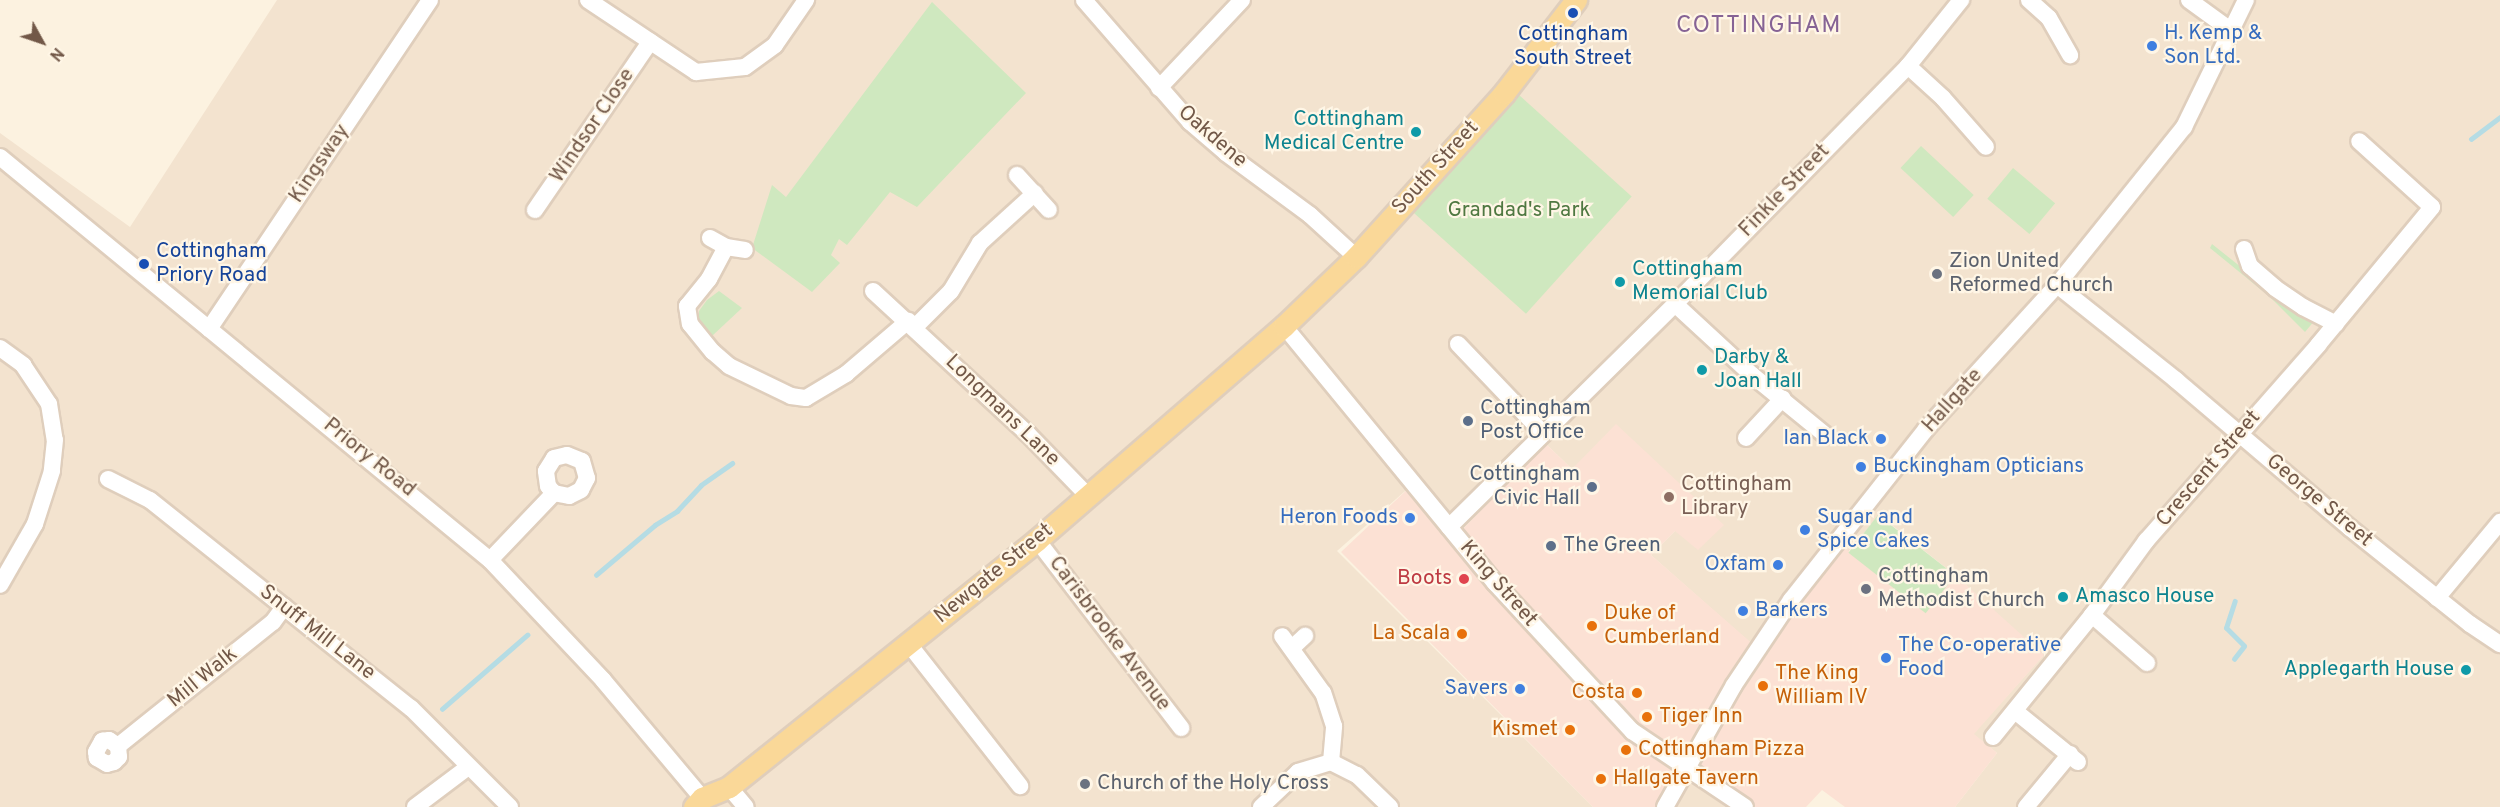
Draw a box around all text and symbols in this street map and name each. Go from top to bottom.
marker: Cottingham South Street [1566,6,1580,20]
north arrow [12,12,72,72]
district label: COTTINGHAM [1676,13,1842,41]
place label: H. Kemp & Son Ltd. [2164,21,2262,71]
place label: Cottingham South Street [1514,22,1632,72]
marker: H. Kemp & Son Ltd. [2145,39,2159,53]
text: N [44,43,67,64]
street label: Windsor Close [545,64,641,188]
street label: Oakdene [1172,100,1252,174]
place label: Cottingham Medical Centre [1264,107,1404,157]
street label: South Street [1387,116,1485,220]
street label: Kingsway [284,120,356,208]
marker: Cottingham Medical Centre [1409,125,1423,139]
street label: Finkle Street [1734,139,1836,243]
park label: Grandad's Park [1447,198,1591,224]
place label: Cottingham Priory Road [156,239,267,289]
place label: Zion United Reformed Church [1949,249,2113,299]
marker: Cottingham Priory Road [137,257,151,271]
place label: Cottingham Memorial Club [1632,257,1768,307]
marker: Zion United Reformed Church [1930,267,1944,281]
marker: Cottingham Memorial Club [1613,275,1627,289]
place label: Darby & Joan Hall [1714,345,1802,395]
street label: Longmans Lane [939,350,1065,472]
marker: Darby & Joan Hall [1695,363,1709,377]
street label: Hallgate [1918,364,1988,438]
place label: Cottingham Post Office [1480,396,1591,446]
street label: Crescent Street [2151,406,2267,532]
street label: Priory Road [318,413,420,503]
marker: Cottingham Post Office [1461,414,1475,428]
place label: Ian Black [1783,426,1869,452]
marker: Ian Black [1874,432,1888,446]
street label: George Street [2261,449,2377,553]
place label: Buckingham Opticians [1873,454,2084,480]
marker: Buckingham Opticians [1854,460,1868,474]
place label: Cottingham Civic Hall [1469,462,1580,512]
place label: Cottingham Library [1681,472,1792,522]
marker: Cottingham Civic Hall [1585,480,1599,494]
marker: Cottingham Library [1662,490,1676,504]
place label: Heron Foods [1280,505,1398,531]
place label: Sugar and Spice Cakes [1817,505,1930,555]
marker: Heron Foods [1403,511,1417,525]
street label: Newgate Street [930,518,1058,630]
marker: Sugar and Spice Cakes [1798,523,1812,537]
place label: The Green [1563,533,1661,559]
street label: King Street [1454,536,1542,632]
marker: The Green [1544,539,1558,553]
street label: Carisbrooke Avenue [1042,551,1176,717]
place label: Oxfam [1705,552,1766,578]
marker: Oxfam [1771,558,1785,572]
place label: Cottingham Methodist Church [1878,564,2045,614]
place label: Boots [1397,566,1452,592]
marker: Boots [1457,572,1471,586]
street label: Snuff Mill Lane [254,580,380,686]
marker: Cottingham Methodist Church [1859,582,1873,596]
place label: Amasco House [2075,584,2214,610]
marker: Amasco House [2056,590,2070,604]
place label: Barkers [1755,598,1828,624]
place label: Duke of Cumberland [1604,601,1720,651]
marker: Barkers [1736,604,1750,618]
marker: Duke of Cumberland [1585,619,1599,633]
place label: La Scala [1372,621,1450,647]
marker: La Scala [1455,627,1469,641]
place label: The Co-operative Food [1898,633,2061,683]
street label: Mill Walk [163,642,243,714]
marker: The Co-operative Food [1879,651,1893,665]
place label: Applegarth House [2284,657,2454,683]
place label: The King William IV [1775,661,1868,711]
marker: Applegarth House [2459,663,2473,677]
place label: Savers [1444,676,1508,702]
marker: The King William IV [1756,679,1770,693]
place label: Costa [1571,680,1625,706]
marker: Savers [1513,682,1527,696]
marker: Costa [1630,686,1644,700]
place label: Tiger Inn [1659,704,1743,730]
marker: Tiger Inn [1640,710,1654,724]
place label: Kismet [1492,717,1558,743]
marker: Kismet [1563,723,1577,737]
place label: Cottingham Pizza [1638,737,1804,763]
marker: Cottingham Pizza [1619,743,1633,757]
place label: Hallgate Tavern [1613,766,1760,792]
place label: Church of the Holy Cross [1097,771,1329,797]
marker: Hallgate Tavern [1594,772,1608,786]
marker: Church of the Holy Cross [1078,777,1092,791]

